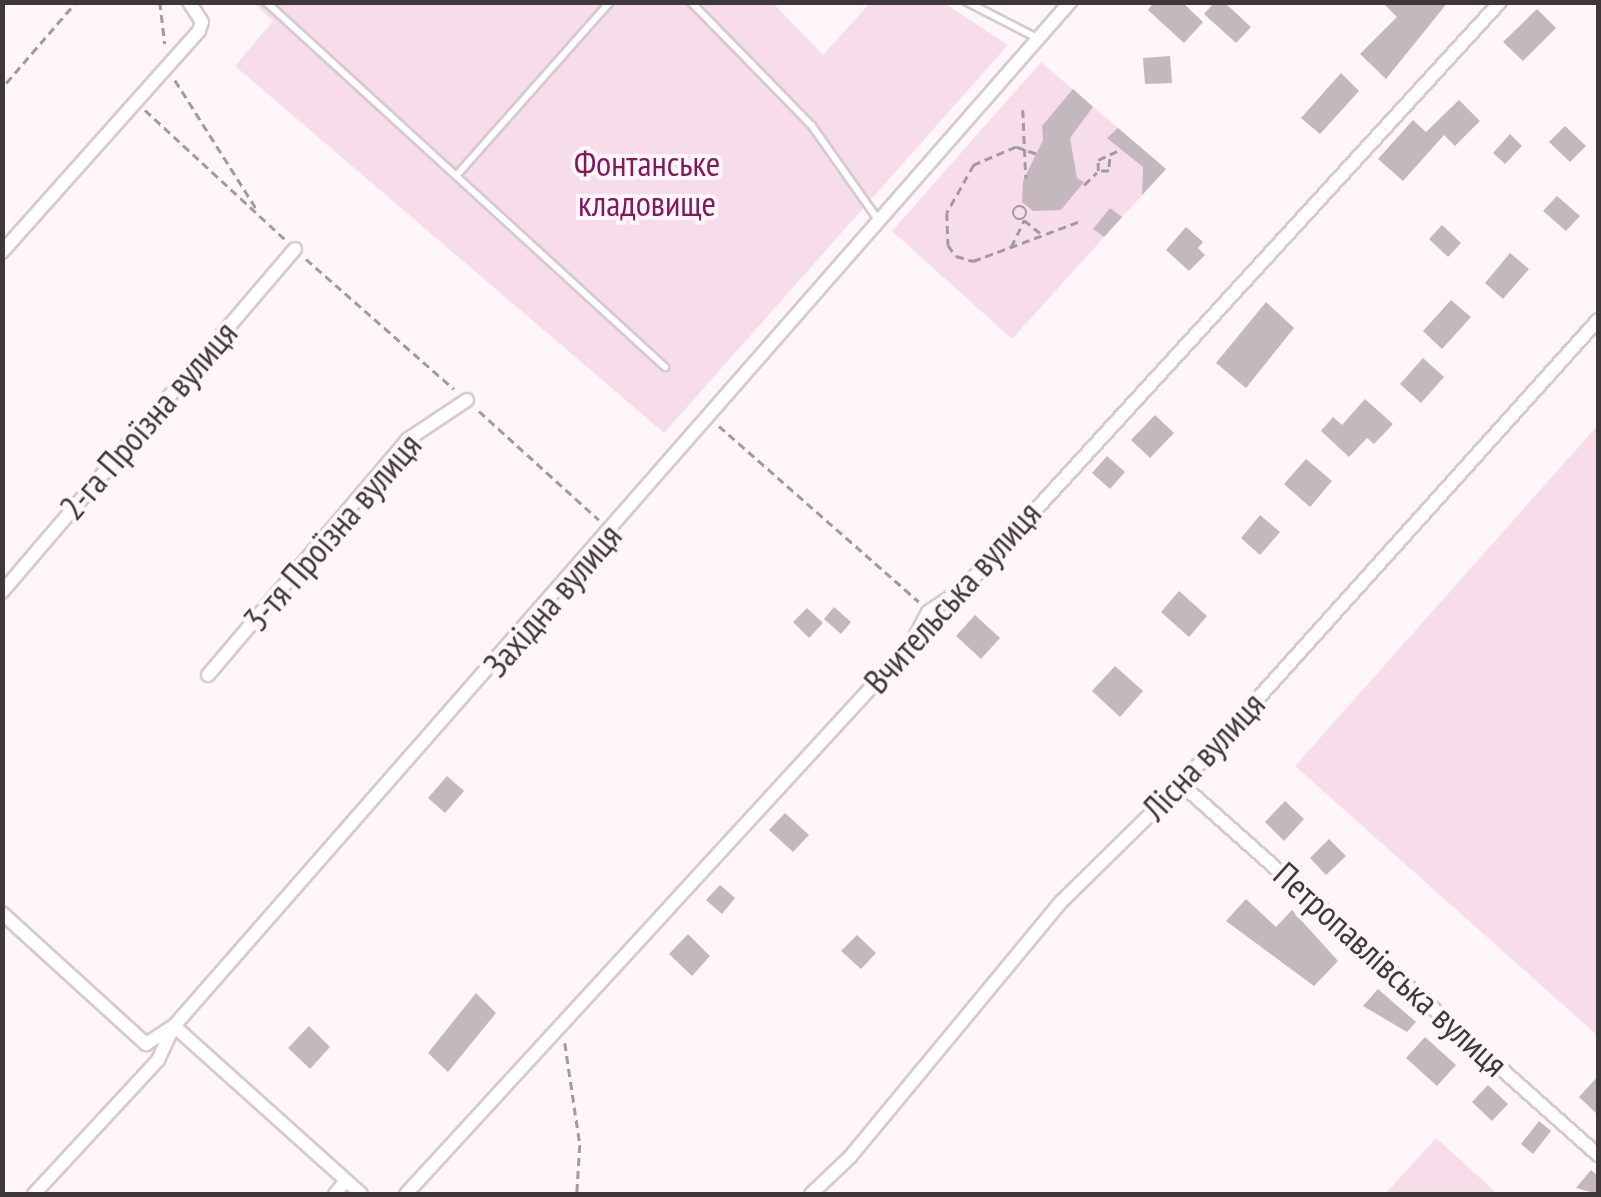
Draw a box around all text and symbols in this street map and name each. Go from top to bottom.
park label: Фонтанське кладовище [574,142,720,224]
street label: 2-га Проїзна вулиця [51,312,245,528]
street label: 3-тя Проїзна вулиця [235,424,429,640]
street label: Вчительська вулиця [855,492,1049,702]
street label: Західна вулиця [474,515,630,685]
street label: Лісна вулиця [1133,683,1273,829]
street label: Петропавлівська вулиця [1266,853,1516,1085]

